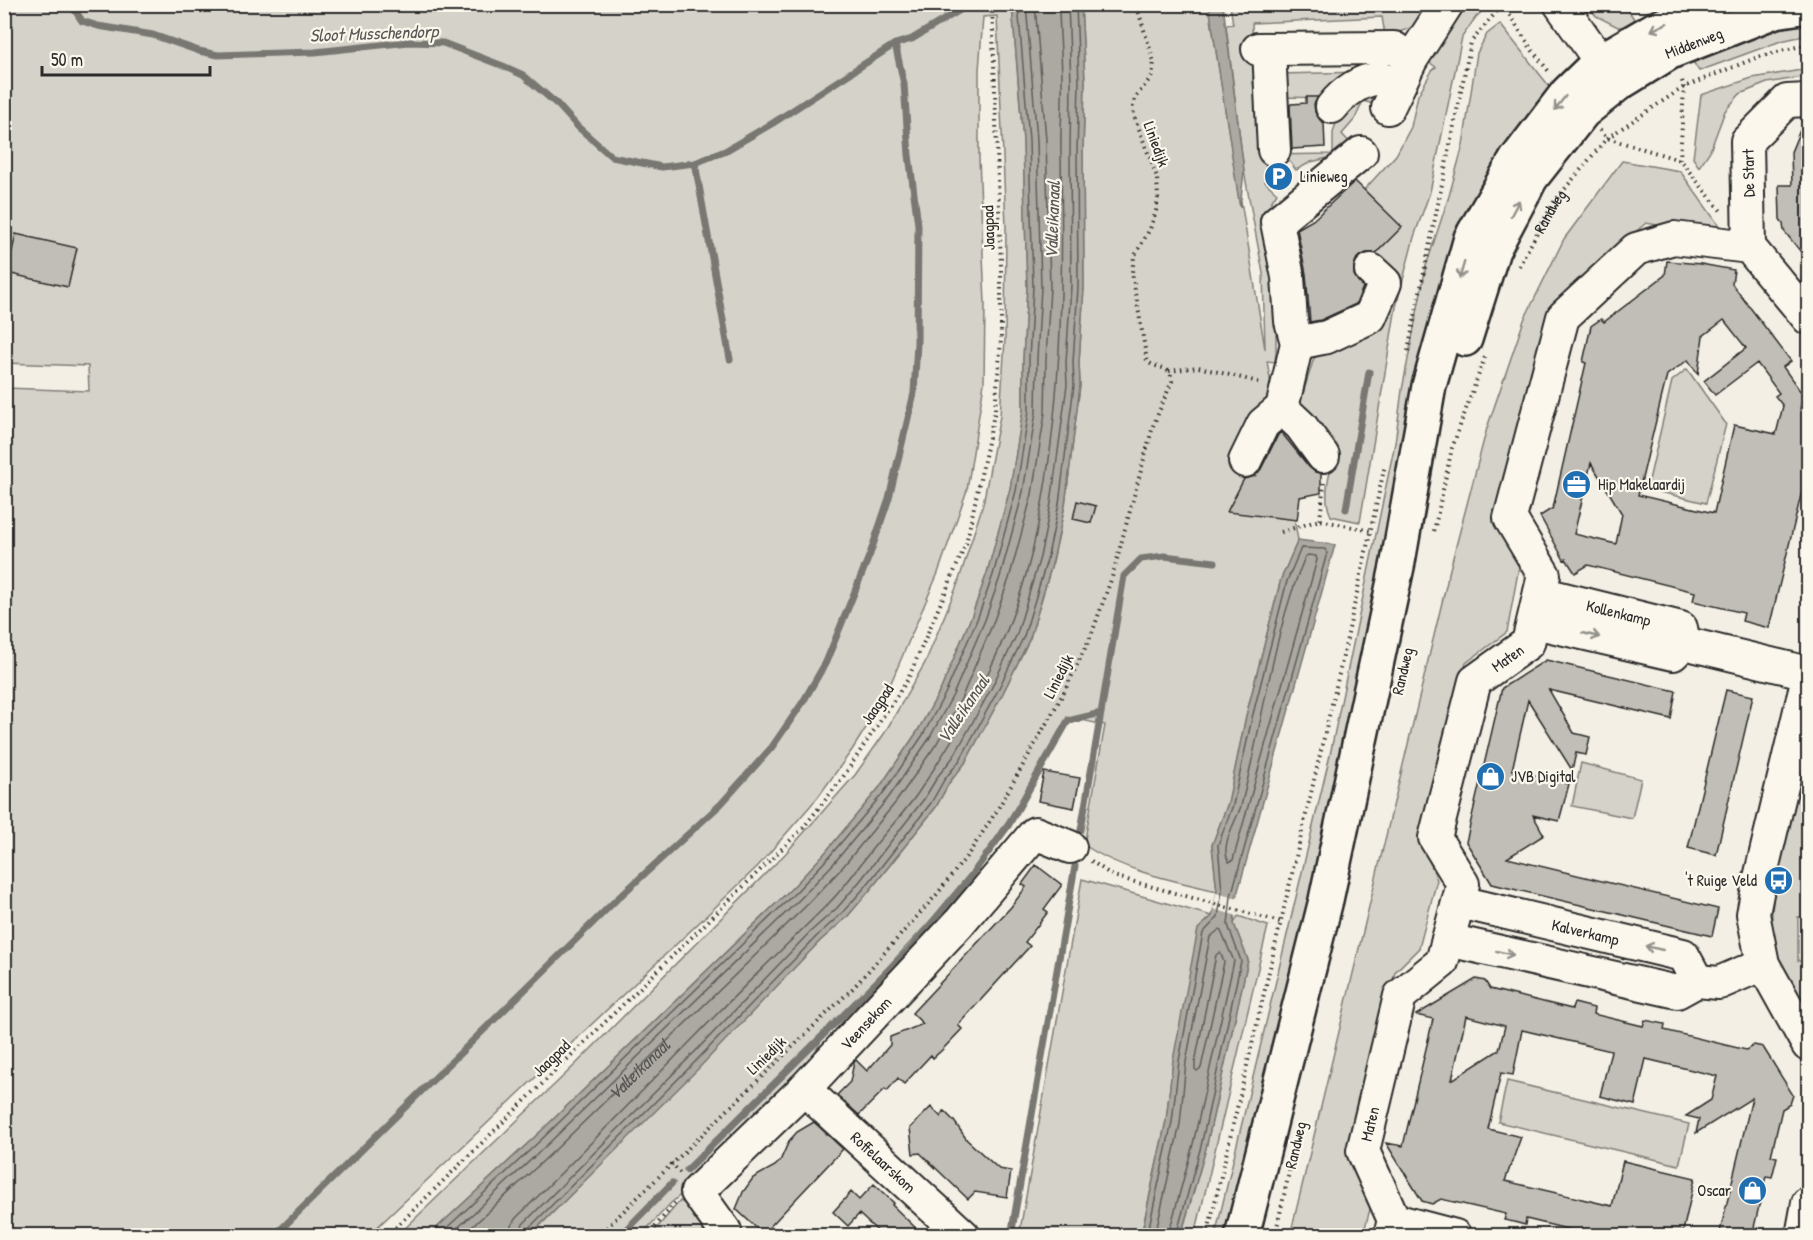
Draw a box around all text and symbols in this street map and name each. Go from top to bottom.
water label: Sloot Musschendorp [309,18,440,48]
one-way arrow [1651,22,1669,34]
street label: Middenweg [1662,22,1726,64]
scale bar [42,39,210,77]
text: 50 m [51,47,83,72]
one-way arrow [1553,94,1566,110]
street label: Liniedijk [1139,118,1175,170]
street label: De Start [1737,148,1759,197]
parking icon: Linieweg [1263,160,1295,192]
place label: Linieweg [1300,165,1348,187]
water label: Valleikanaal [1038,180,1066,259]
street label: Randweg [1528,184,1571,237]
one-way arrow [1509,200,1521,217]
street label: Jaagpad [976,205,1000,251]
one-way arrow [1456,260,1467,279]
office icon: Hip Makelaardij [1561,468,1593,500]
place label: Hip Makelaardij [1598,473,1685,495]
street label: Kollenkamp [1584,594,1653,631]
one-way arrow [1581,630,1600,642]
street label: Maten [1487,639,1528,677]
street label: Randweg [1386,645,1418,697]
street label: Liniedijk [1038,650,1079,702]
water label: Valleikanaal [931,669,996,748]
street label: Jaagpad [855,679,899,729]
shop icon: JVB Digital [1474,760,1506,792]
place label: JVB Digital [1511,765,1576,787]
bus stop icon: 't Ruige Veld [1762,864,1794,896]
place label: 't Ruige Veld [1685,869,1757,891]
street label: Kalverkamp [1550,913,1622,950]
one-way arrow [1645,942,1664,954]
one-way arrow [1496,948,1515,960]
street label: Veensekom [835,991,896,1054]
street label: Liniedijk [741,1031,791,1079]
water label: Valleikanaal [602,1032,676,1105]
street label: Jaagpad [527,1034,575,1082]
street label: Maten [1355,1104,1384,1143]
street label: Randweg [1279,1119,1311,1171]
street label: Roffelaarskom [846,1126,921,1198]
shop icon: Oscar [1736,1174,1768,1206]
place label: Oscar [1697,1179,1731,1201]

